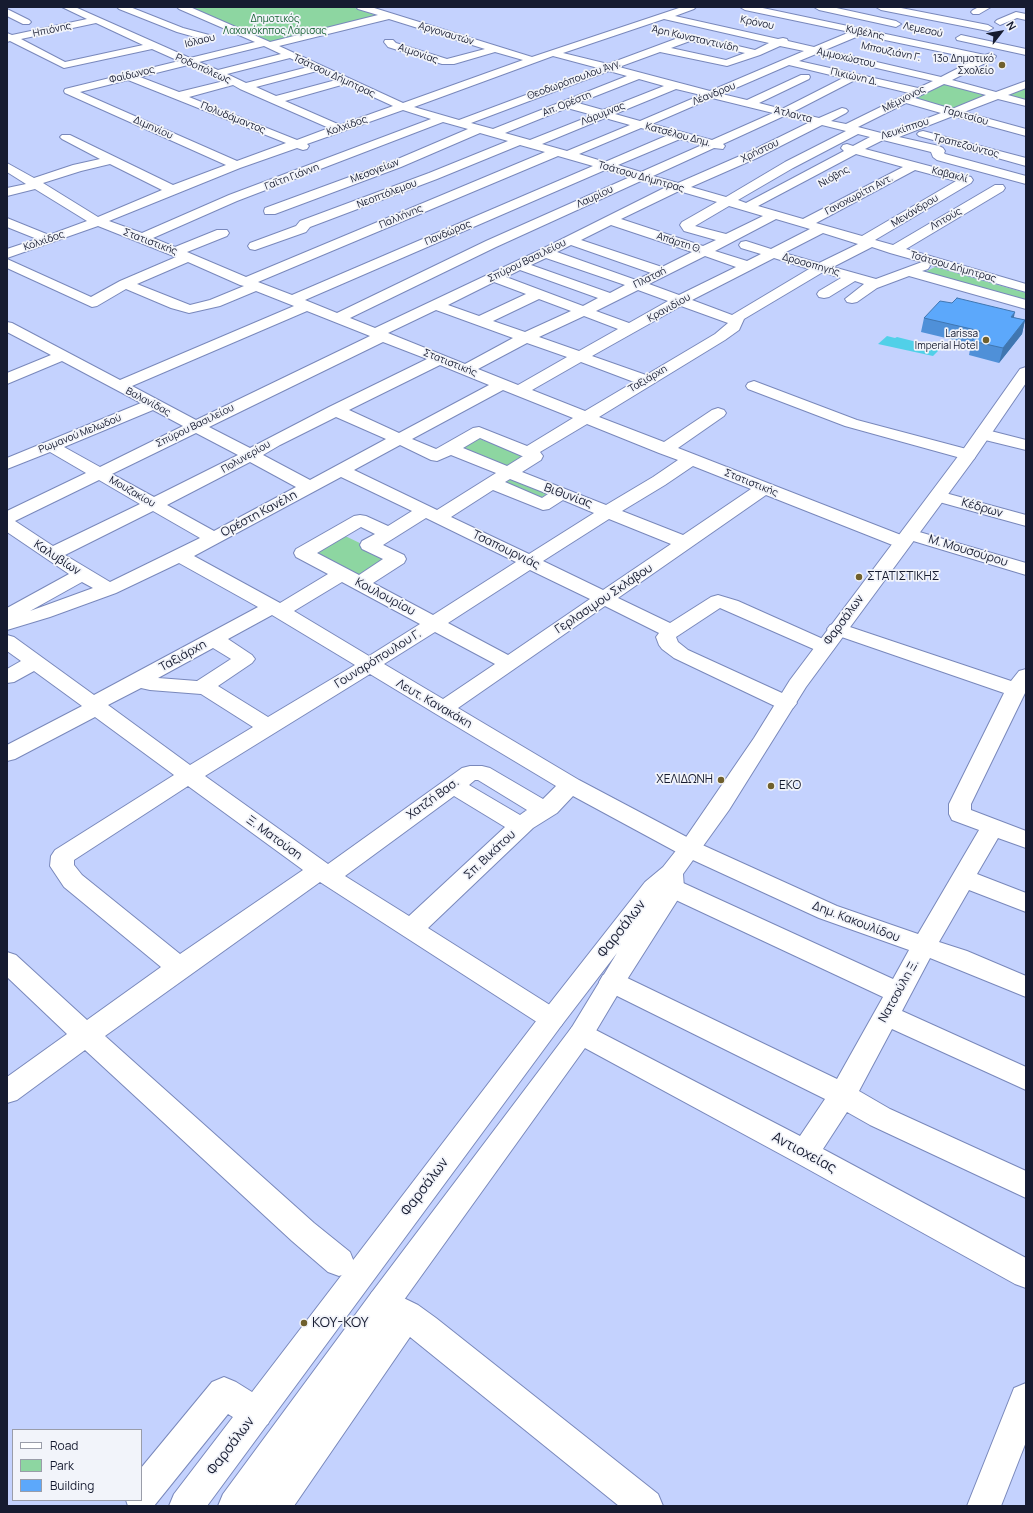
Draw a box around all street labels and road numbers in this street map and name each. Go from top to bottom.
street label: Κρόνου [739,14,775,32]
street label: Ηπιόνης [32,20,72,40]
street label: Αργοναυτών [417,20,475,48]
street label: Λεμεσού [902,20,944,40]
street label: Άρη Κωνσταντινίδη [650,23,740,55]
street label: Κυβέλης [845,23,885,43]
street label: Ιόλαου [184,31,216,51]
street label: Μπουζιάνη Γ. [860,40,922,64]
street label: Αιμονίας [396,42,440,66]
street label: Αμμοχώστου [816,45,876,71]
street label: Ροδοπόλεως [173,51,233,87]
street label: Τσάτσου Δήμητρας [291,52,377,100]
street label: Θεοδωρόπουλου Άγγ. [526,58,622,102]
street label: Φαίδωνος [108,64,156,86]
street label: Πικιώνη Δ. [829,66,879,88]
street label: Λέανδρου [691,80,737,108]
street label: Μέμνονος [881,83,927,115]
street label: Απ. Ορέστη [541,89,593,119]
street label: Πολυδάμαντος [199,99,267,137]
street label: Λάρυμνας [579,100,627,128]
street label: Άτλαντα [773,104,813,126]
street label: Γαριτσίου [942,104,990,128]
street label: Κολχίδος [325,113,369,139]
street label: Διμηνίου [131,114,175,142]
street label: Λευκίππου [879,116,931,142]
street label: Κατσέλου Δημ. [644,120,712,150]
street label: Τραπεζούντος [932,131,1000,161]
street label: Χρήστου [739,137,781,165]
street label: Μεσογείων [349,156,401,186]
street label: Τσάτσου Δήμητρας [597,159,685,195]
street label: Γαΐτη Γιάννη [263,161,321,193]
street label: Νιόβης [817,164,851,190]
street label: Καβακλί [930,164,970,186]
street label: Γανοχωρίτη Αντ. [823,172,895,218]
street label: Νεοπτόλεμου [355,177,419,211]
street label: Λαυρίου [575,183,615,211]
street label: Μενάνδρου [889,192,941,230]
street label: Παλλήνης [377,202,425,232]
street label: Λητούς [928,205,964,233]
street label: Πανδώρας [423,218,473,248]
street label: Στατιστικής [121,226,179,258]
street label: Κολχίδος [22,228,66,254]
street label: Απάρτη Θ. [655,230,703,256]
street label: Σπύρου Βασιλείου [486,237,568,285]
street label: Τσάτσου Δήμητρας [909,249,997,285]
street label: Δροσοπηγής [781,251,841,279]
street label: Πλατσή [632,265,668,291]
street label: Κρανιδίου [645,291,693,325]
street label: Στατιστικής [421,347,479,379]
street label: Ταξιάρχη [627,363,669,395]
street label: Βαλανίδας [123,385,173,419]
street label: Σπύρου Βασιλείου [154,402,236,450]
street label: Ρωμανού Μελωδού [37,412,123,456]
street label: Πολυνερίου [219,438,273,476]
street label: Στατιστικής [722,467,780,499]
street label: Μουζακίου [107,474,157,510]
street label: Βιθυνίας [542,481,594,511]
street label: Ορέστη Κανέλη [219,488,299,540]
street label: Κέδρων [960,495,1004,521]
street label: Τσαπουρνιάς [470,527,542,573]
street label: Μ. Μουσούρου [927,532,1009,570]
street label: Καλυβίων [31,537,83,579]
street label: Γερλασιμου Σκλάβου [552,561,656,637]
street label: Κουλουρίου [353,575,417,619]
street label: Φαρσάλων [821,592,867,648]
street label: Γουναρόπουλου Γ. [332,627,424,691]
street label: Ταξιάρχη [157,637,209,675]
street label: Λευτ. Κανακάκη [393,676,475,732]
street label: Χατζή Βασ. [404,775,462,823]
street label: Ξ. Ματούση [243,813,305,863]
street label: Σπ. Βικάτου [461,827,519,883]
street label: Φαρσάλων [594,897,650,961]
street label: Δημ. Κακουλίδου [810,899,902,945]
street label: Νατσούλη Ξ. [876,957,922,1025]
street label: Αντιοχείας [769,1129,839,1177]
street label: Φαρσάλων [398,1155,452,1219]
street label: Φαρσάλων [204,1414,258,1478]

